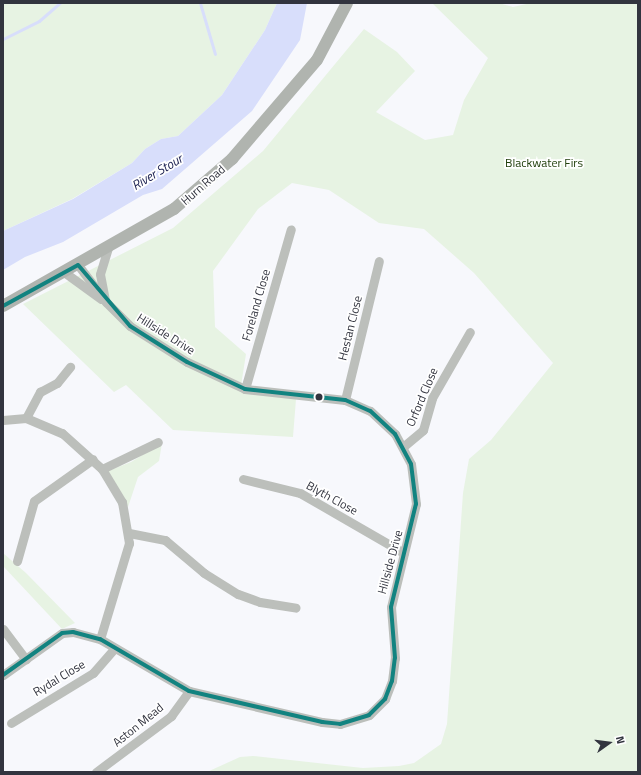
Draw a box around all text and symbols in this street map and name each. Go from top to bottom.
water label: River Stour [129,151,185,193]
park label: Blackwater Firs [505,156,583,170]
street label: Hurn Road [178,162,228,208]
street label: Foreland Close [239,267,273,343]
street label: Hestan Close [335,294,365,362]
street label: Hillside Drive [134,310,198,358]
street label: Orford Close [403,365,441,429]
unlabelled marker [314,392,324,402]
street label: Blyth Close [304,478,360,518]
street label: Hillside Drive [375,528,405,596]
street label: Rydal Close [30,657,88,699]
street label: Aston Mead [110,700,166,750]
north arrow [589,723,629,763]
text: N [612,734,629,746]

